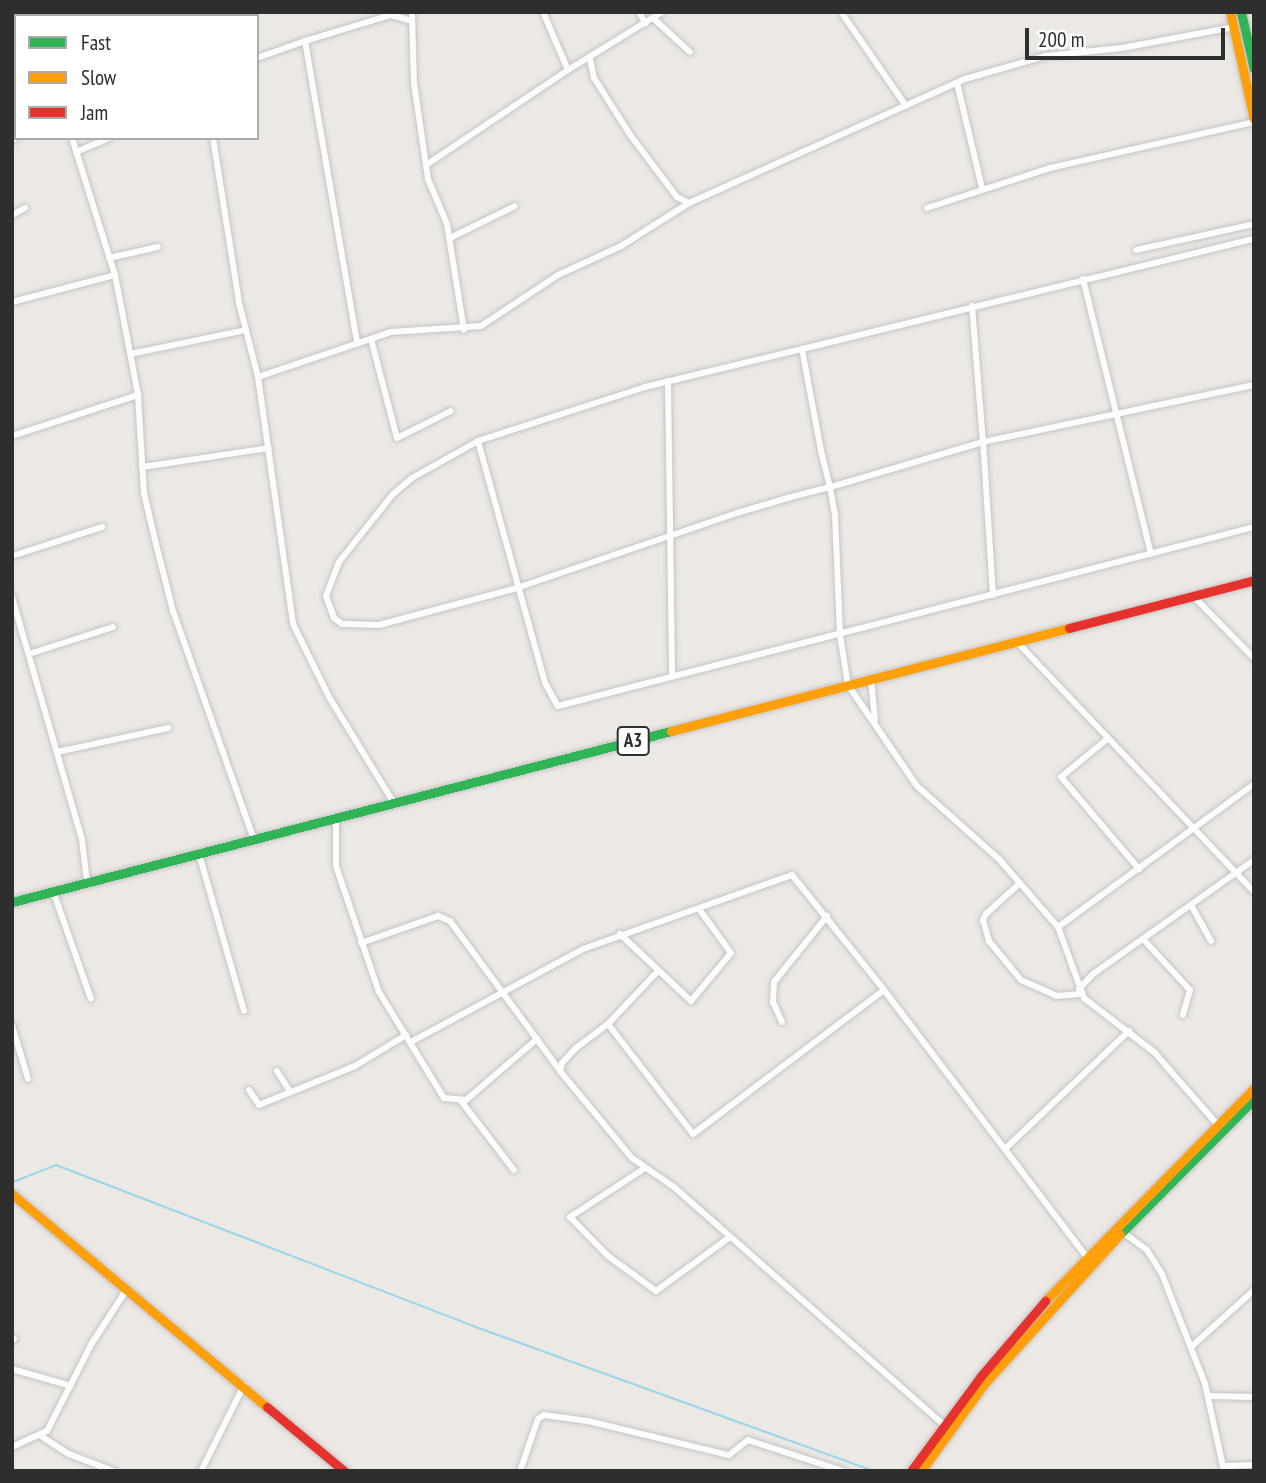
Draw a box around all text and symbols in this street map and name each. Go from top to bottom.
legend [14,14,259,140]
scale bar [1028,14,1228,58]
text: 200 m [1038,26,1084,53]
text: Fast [81,29,111,56]
text: Slow [81,64,116,91]
text: Jam [81,99,108,126]
road number: A3 [616,726,650,756]

